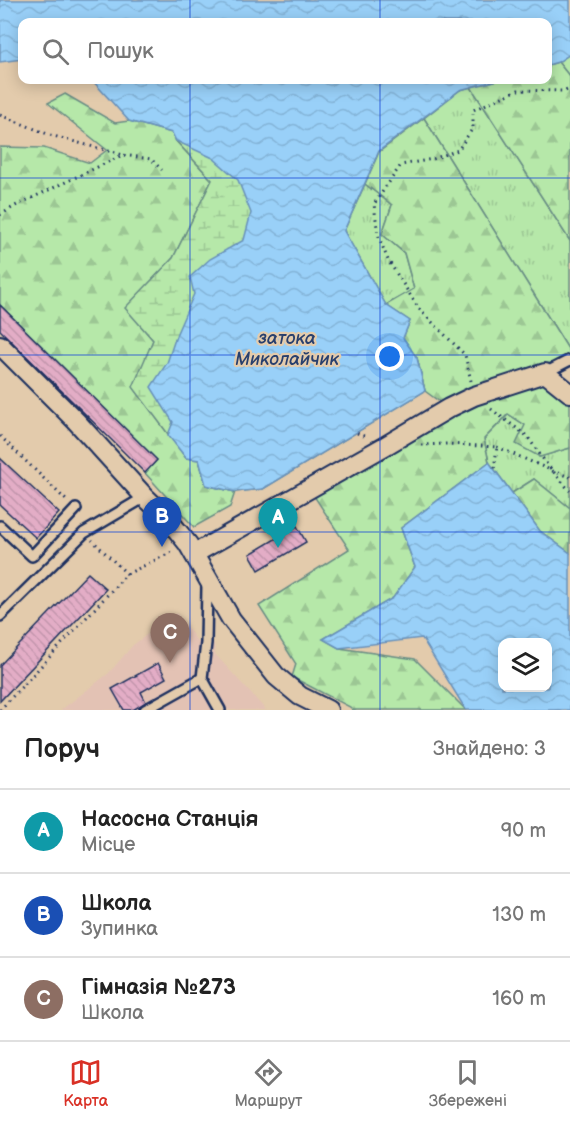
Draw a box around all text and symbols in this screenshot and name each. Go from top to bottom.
search box [18,18,552,84]
icon: search [39,35,72,68]
text: Пошук [87,38,154,65]
water label: затока Миколайчик [235,328,340,370]
your location [375,342,404,371]
pin: B [142,498,182,547]
pin: A [258,498,298,548]
pin: C [150,614,190,663]
map controls [498,638,552,692]
button: layers [498,638,552,692]
text: Поруч [24,734,100,765]
text: Знайдено: 3 [433,737,546,761]
text: Насосна Станція [81,806,259,833]
text: A [37,819,50,843]
text: 90 m [501,819,546,843]
text: Місце [81,833,135,857]
text: Школа [81,890,151,917]
text: B [36,903,51,927]
text: 130 m [492,903,546,927]
text: Зупинка [81,917,158,941]
text: Гімназія №273 [81,974,236,1001]
text: C [36,987,51,1011]
text: 160 m [492,987,546,1011]
text: Школа [81,1001,144,1025]
tab: Карта [63,1056,108,1111]
tab: Маршрут [234,1056,303,1111]
tab: Збережені [429,1056,507,1111]

